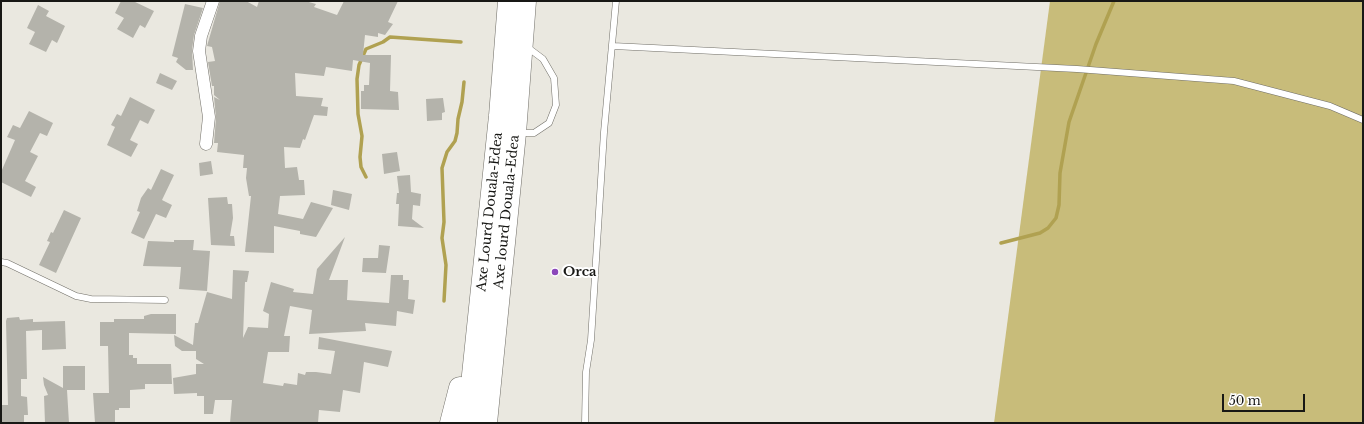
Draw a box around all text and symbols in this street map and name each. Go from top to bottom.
street label: Axe Lourd Douala-Edea [474,132,506,292]
street label: Axe lourd Douala-Edea [491,134,523,290]
place label: Orca [563,264,596,280]
marker: Orca [550,267,560,277]
scale bar [1224,386,1307,412]
text: 50 m [1229,393,1261,408]

